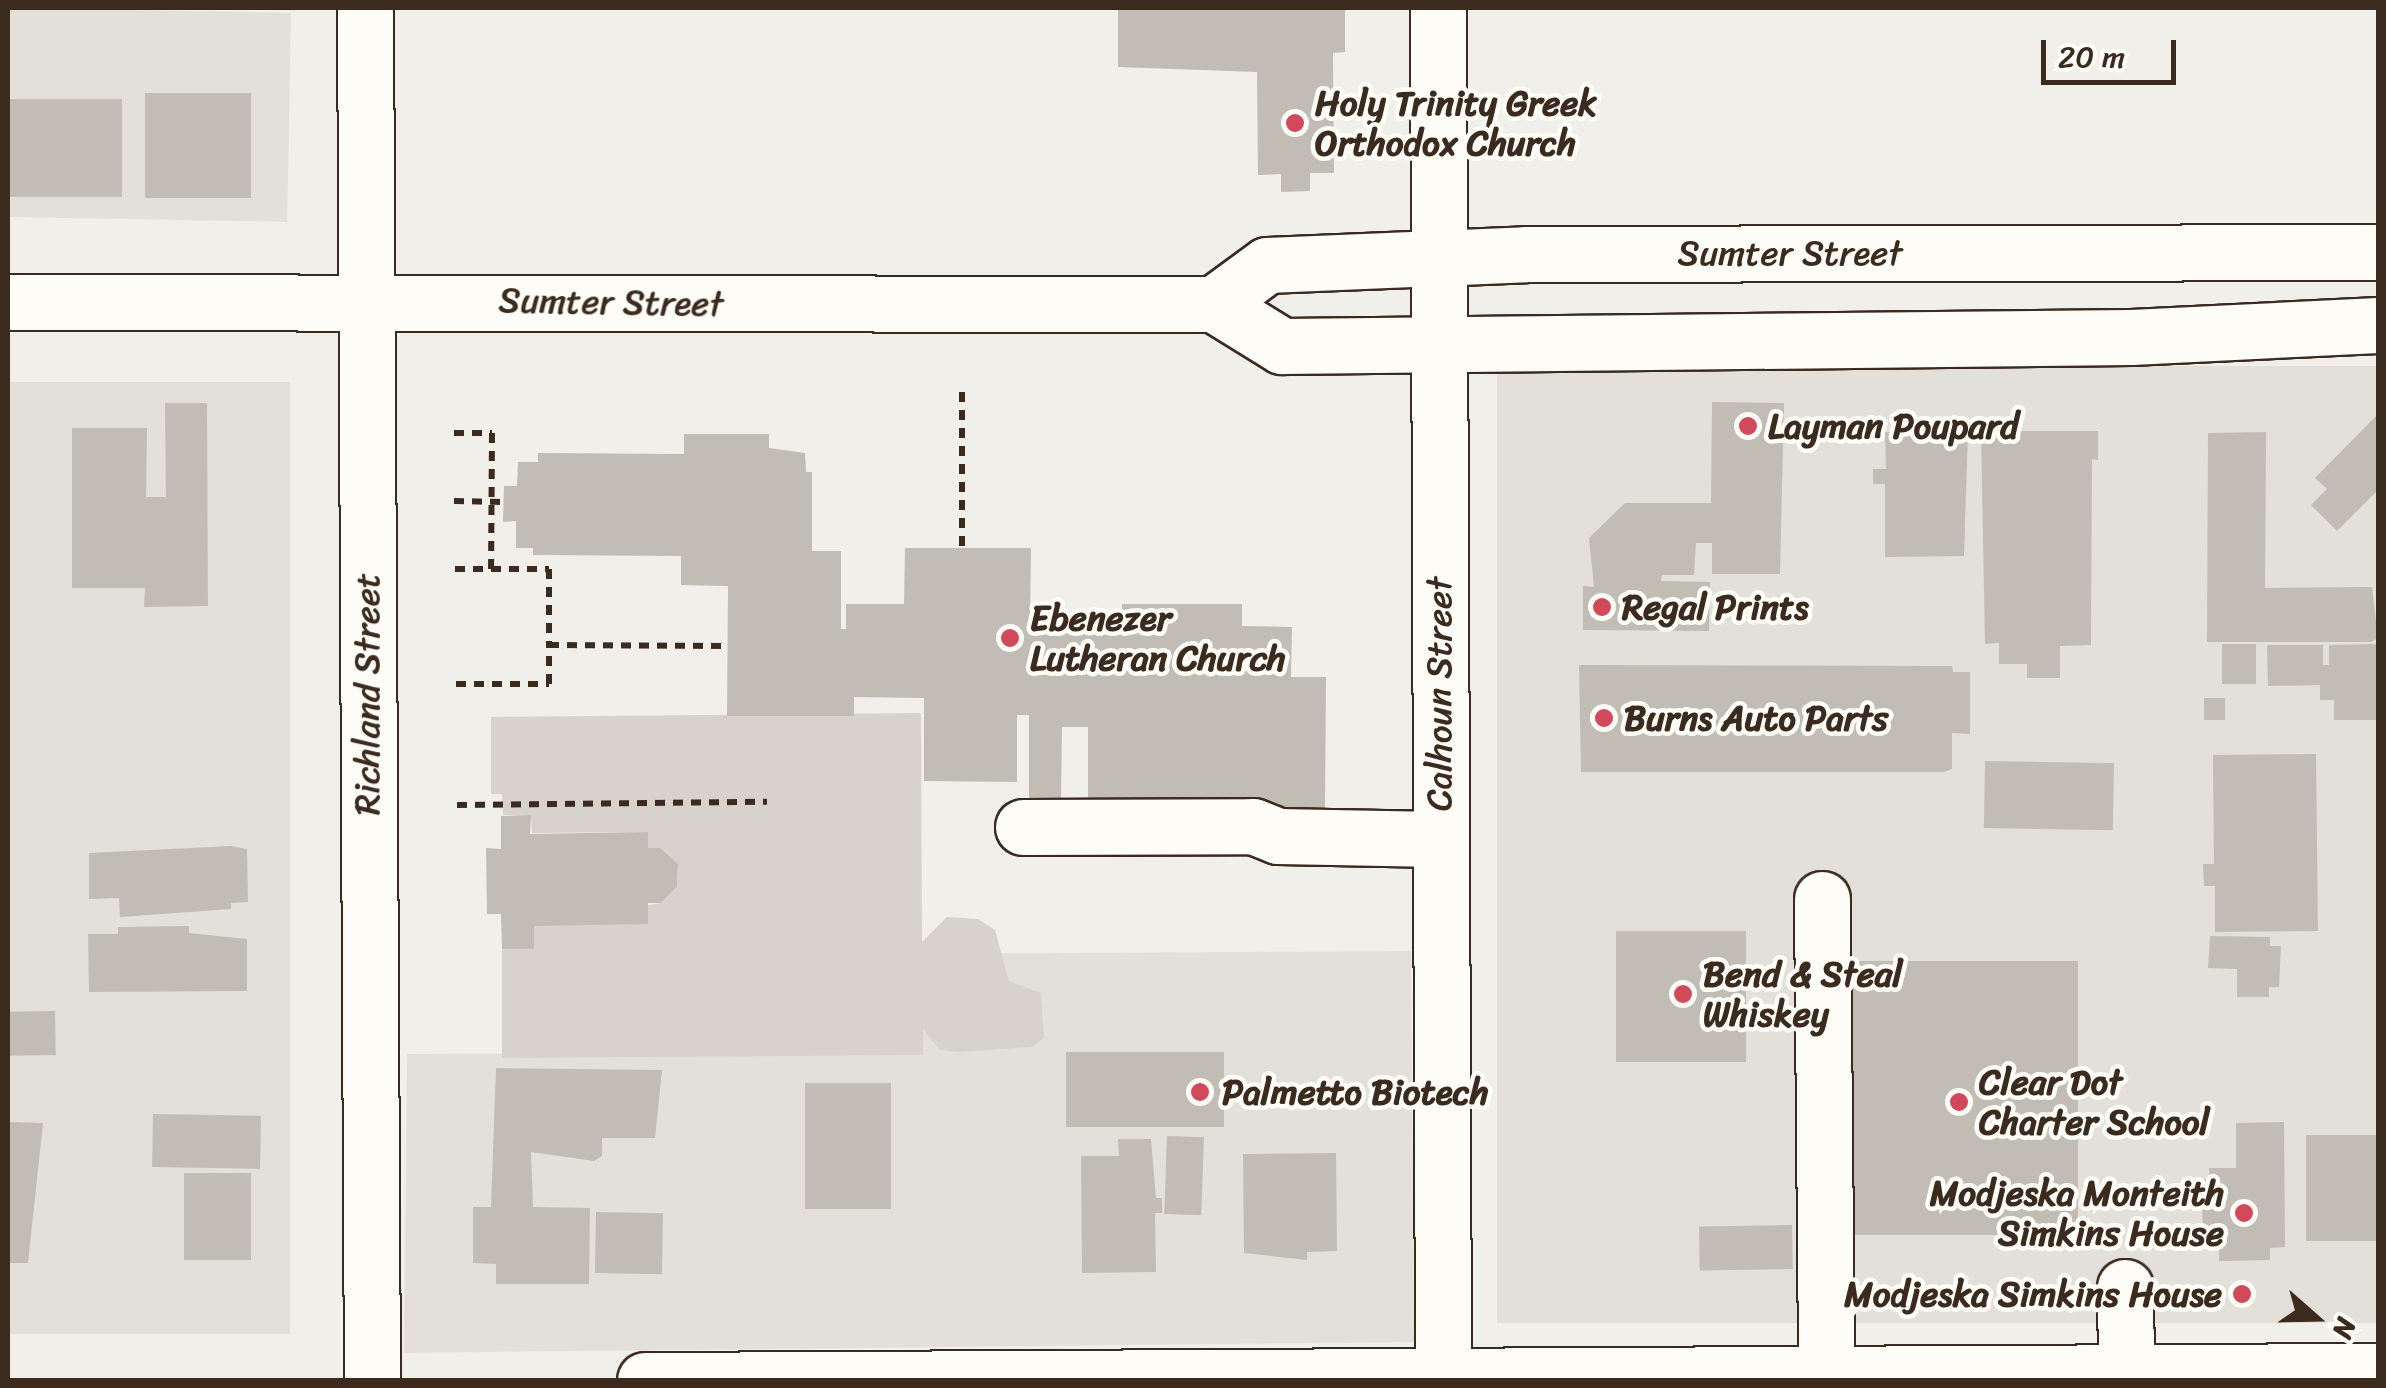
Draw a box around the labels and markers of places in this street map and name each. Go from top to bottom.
place label: Holy Trinity Greek Orthodox Church [1315,82,1596,164]
marker: Holy Trinity Greek Orthodox Church [1284,112,1306,134]
place label: Layman Poupard [1768,405,2019,447]
marker: Layman Poupard [1737,415,1759,437]
place label: Regal Prints [1622,586,1810,628]
marker: Regal Prints [1591,596,1613,618]
place label: Ebenezer Lutheran Church [1030,597,1286,679]
marker: Ebenezer Lutheran Church [999,627,1021,649]
place label: Burns Auto Parts [1624,697,1888,739]
marker: Burns Auto Parts [1593,707,1615,729]
place label: Bend & Steal Whiskey [1703,953,1904,1035]
marker: Bend & Steal Whiskey [1672,983,1694,1005]
place label: Clear Dot Charter School [1979,1061,2210,1143]
place label: Palmetto Biotech [1222,1071,1488,1113]
marker: Palmetto Biotech [1187,1079,1213,1105]
marker: Clear Dot Charter School [1948,1091,1970,1113]
place label: Modjeska Monteith Simkins House [1930,1172,2224,1254]
marker: Modjeska Monteith Simkins House [2233,1202,2255,1224]
place label: Modjeska Simkins House [1843,1273,2222,1315]
marker: Modjeska Simkins House [2231,1283,2253,1305]

